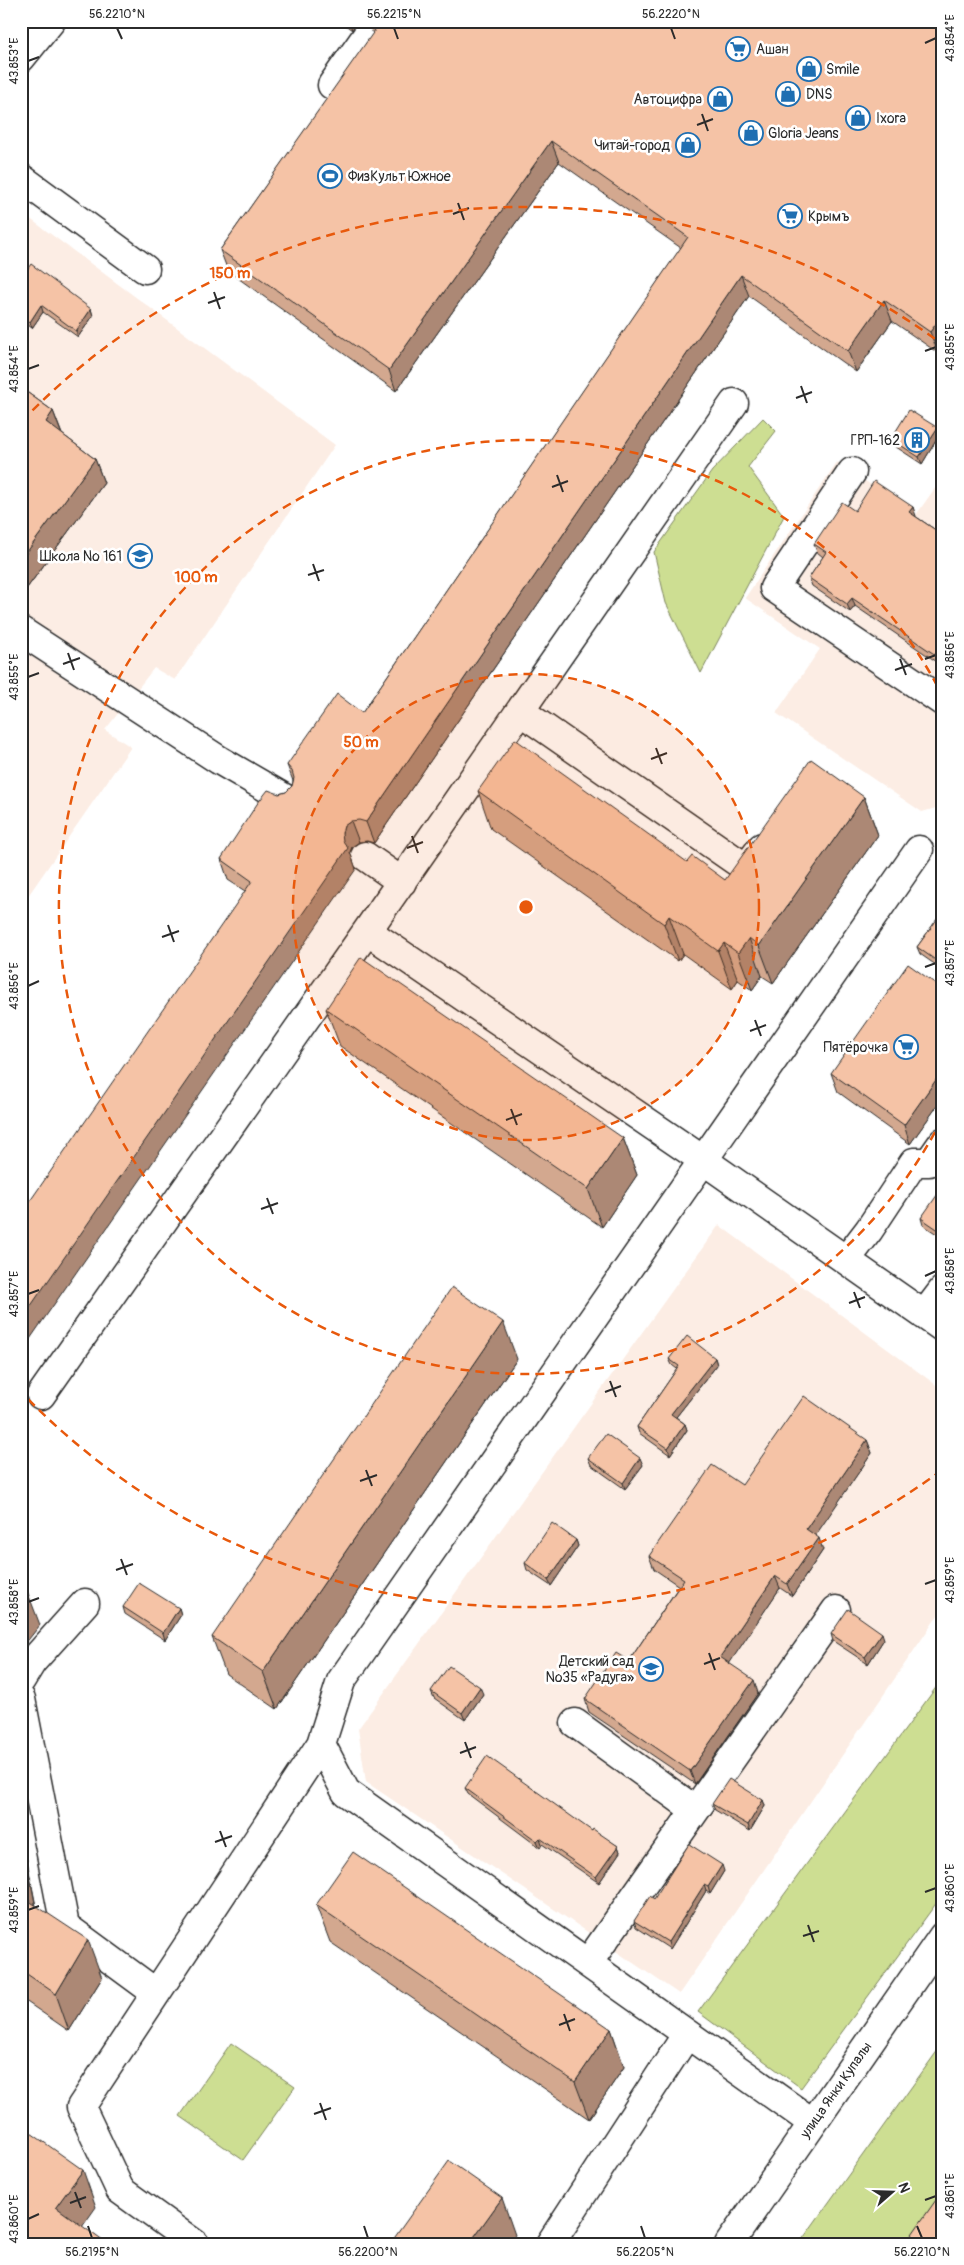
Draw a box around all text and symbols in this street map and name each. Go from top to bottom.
text: 56.2210°N [89,7,145,22]
text: 56.2215°N [367,7,421,22]
text: 56.2220°N [642,7,700,22]
text: 43.854°E [943,14,958,62]
supermarket icon: Ашан [725,36,751,62]
text: 43.853°E [7,37,22,85]
place label: Ашан [756,41,789,58]
shop icon: Smile [796,56,822,82]
place label: Smile [826,61,859,78]
shop icon: DNS [775,81,801,107]
shop icon: Автоцифра [707,86,733,112]
place label: DNS [806,86,832,103]
place label: Автоцифра [633,91,702,108]
shop icon: Ixora [845,105,871,131]
place label: Ixora [876,110,906,127]
shop icon: Gloria Jeans [738,120,764,146]
place label: Gloria Jeans [768,125,839,142]
shop icon: Читай-город [675,132,701,158]
place label: Читай-город [594,137,671,154]
sports icon: ФизКульт Южное [317,163,343,189]
place label: ФизКульт Южное [348,168,451,185]
supermarket icon: Крымъ [777,203,803,229]
place label: Крымъ [808,208,850,225]
text: 150 m [210,264,250,283]
text: 43.855°E [943,324,958,370]
text: 43.854°E [7,345,22,393]
building icon: ГРП-162 [904,427,930,453]
place label: ГРП-162 [851,432,900,449]
school or university icon: Школа № 161 [127,543,153,569]
place label: Школа № 161 [40,548,122,565]
text: 100 m [175,568,217,587]
text: 43.856°E [943,631,958,679]
text: 43.855°E [7,654,22,700]
text: 50 m [344,733,378,752]
centre of rings [517,898,535,916]
text: 43.857°E [943,940,958,986]
text: 43.856°E [7,962,22,1010]
supermarket icon: Пятёрочка [893,1034,919,1060]
place label: Пятёрочка [824,1039,888,1056]
text: 43.858°E [943,1248,958,1294]
text: 43.857°E [7,1271,22,1317]
text: 43.859°E [943,1557,958,1603]
text: 43.858°E [7,1579,22,1625]
place label: Детский сад №35 «Радуга» [545,1653,635,1686]
school or university icon: Детский сад №35 «Радуга» [638,1656,664,1682]
text: 43.860°E [943,1863,958,1913]
text: 43.859°E [7,1887,22,1933]
street label: улица Янки Купалы [796,2039,876,2142]
north arrow [866,2168,916,2218]
text: 43.861°E [943,2173,958,2219]
text: N [894,2180,913,2195]
text: 43.860°E [7,2194,22,2244]
text: 56.2195°N [65,2245,119,2260]
text: 56.2200°N [338,2245,398,2260]
text: 56.2205°N [616,2245,674,2260]
text: 56.2210°N [894,2245,950,2260]

